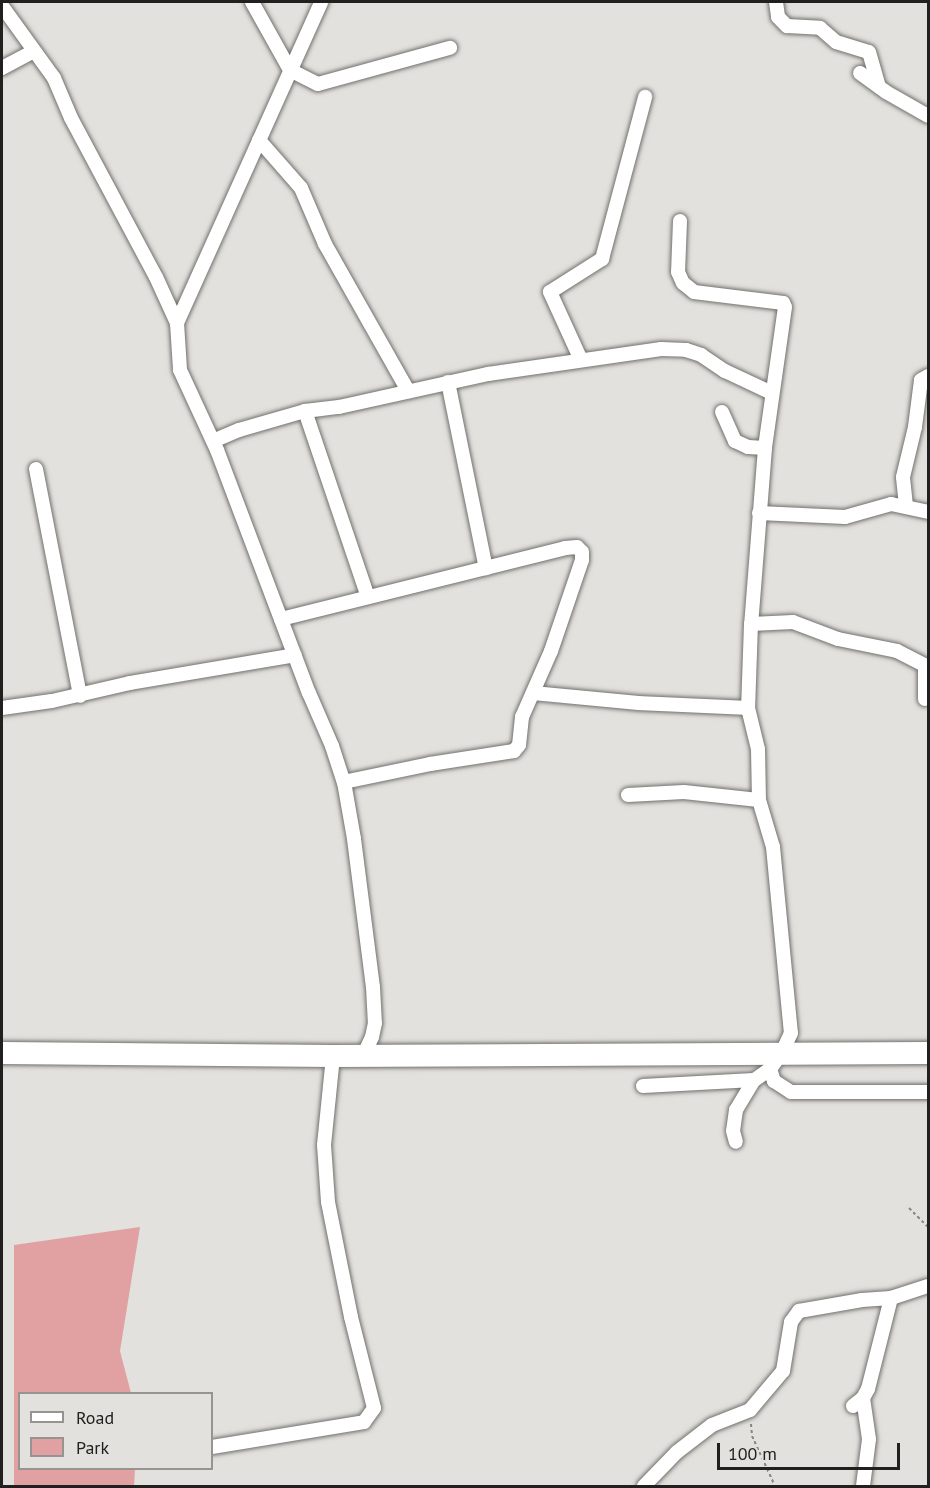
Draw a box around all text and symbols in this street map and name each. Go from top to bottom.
legend [18,1392,213,1470]
text: Road [76,1406,114,1429]
scale bar [720,1431,903,1469]
text: Park [76,1436,109,1459]
text: 100 m [728,1442,777,1465]

